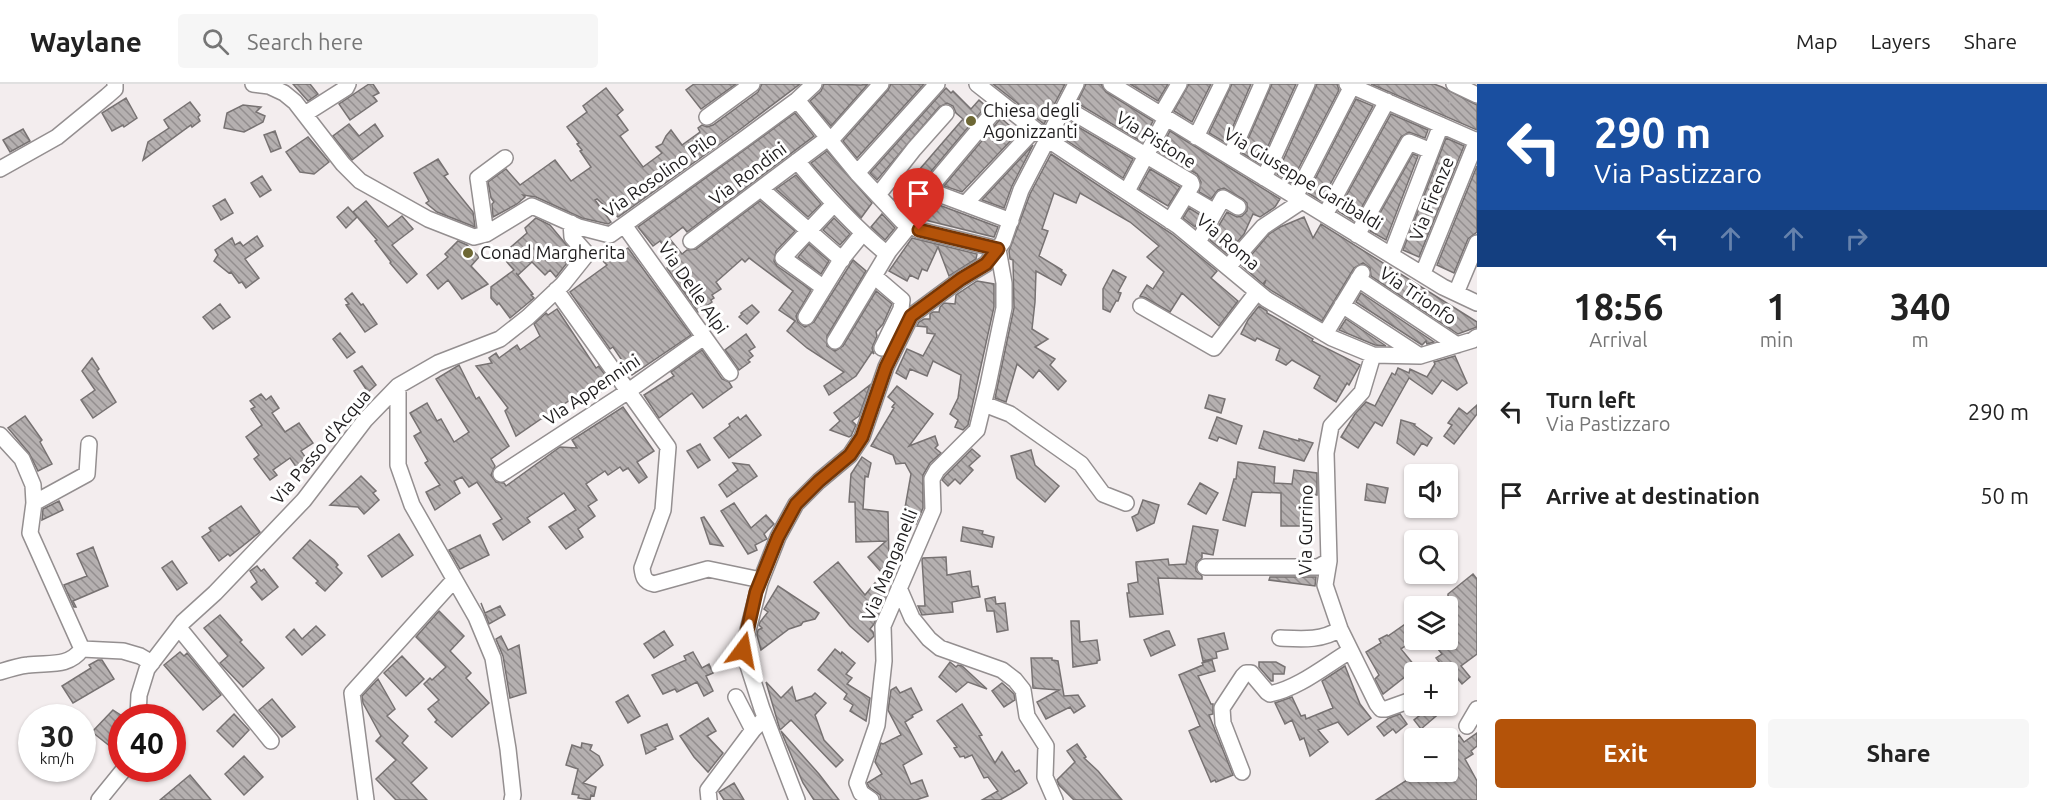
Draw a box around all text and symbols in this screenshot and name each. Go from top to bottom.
search box [178,14,598,68]
icon: search [199,25,232,58]
text: Waylane [30,26,142,57]
text: Search here [247,29,363,54]
text: Map [1796,29,1837,53]
text: Layers [1870,29,1931,53]
text: Share [1964,29,2017,53]
place label: Chiesa degli Agonizzanti [983,100,1080,141]
street label: Via Pistone [1113,107,1200,172]
icon: left [1495,108,1573,186]
text: 290 m [1594,109,1711,156]
marker: Chiesa degli Agonizzanti [964,114,978,128]
street label: Via Giuseppe Garibaldi [1221,123,1386,233]
street label: Via Rosolino Pilo [599,127,720,221]
street label: Via Rondini [705,138,790,209]
street label: Via Firenze [1405,154,1457,243]
text: Via Pastizzaro [1594,158,1762,188]
pin [893,168,944,230]
icon: arrive [902,177,935,210]
street label: Via Roma [1193,209,1264,273]
icon: left [1651,222,1684,255]
icon: ahead [1714,222,1747,255]
icon: ahead [1777,222,1810,255]
icon: right [1840,222,1873,255]
street label: Via Delle Alpi [655,238,733,337]
place label: Conad Margherita [480,242,625,262]
marker: Conad Margherita [461,246,475,260]
street label: Via Trionfo [1376,262,1461,328]
text: 18:56 [1573,286,1663,327]
text: 1 [1766,286,1787,327]
text: 340 [1890,286,1951,327]
text: Arrival [1589,328,1648,351]
text: min [1760,328,1793,351]
text: m [1912,328,1929,351]
street label: VIa Appennini [540,350,643,429]
street label: Via Passo d'Acqua [266,385,374,508]
text: Turn left [1546,387,1636,412]
icon: left [1495,395,1528,428]
text: 290 m [1968,399,2029,424]
text: Via Pastizzaro [1546,412,1670,435]
map controls [1404,464,1458,782]
button: sound [1404,464,1458,518]
icon: arrive [1495,479,1528,512]
text: Arrive at destination [1546,483,1760,508]
text: 50 m [1980,483,2029,508]
street label: Via Gurrino [1294,484,1316,576]
street label: Via Manganelli [858,506,921,623]
button: search [1404,530,1458,584]
button: layers [1404,596,1458,650]
position arrow [711,618,775,682]
button: + [1404,662,1458,716]
speed limit sign: 40 [108,704,186,782]
text: 30 [40,719,74,753]
button: Exit [1495,719,1756,788]
button: Share [1768,719,2029,788]
button: − [1404,728,1458,782]
text: km/h [40,750,74,767]

